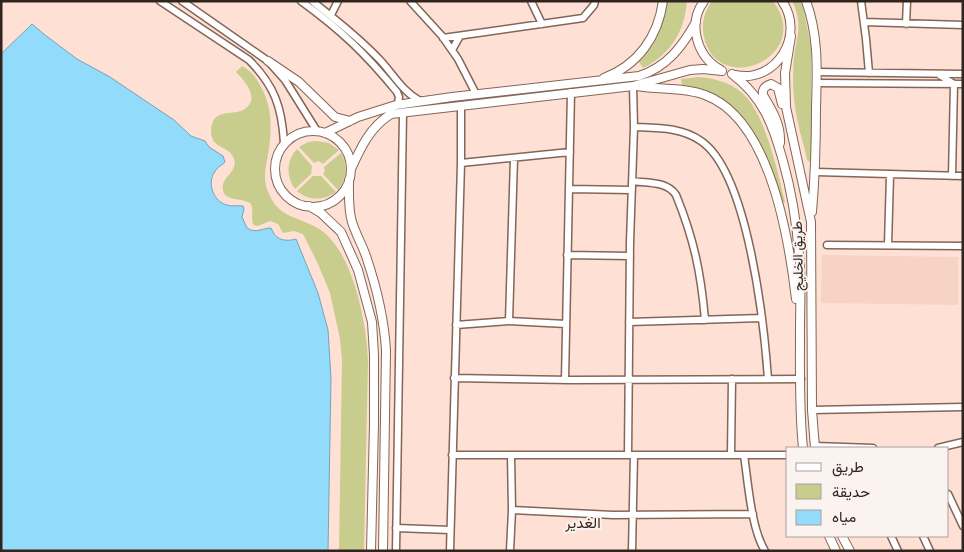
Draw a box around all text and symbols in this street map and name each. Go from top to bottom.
street label: طريق الخليج [789,221,809,291]
legend [786,447,949,537]
text: طريق [832,458,864,477]
text: حديقة [832,483,870,501]
text: مياه [832,508,856,526]
district label: الغدير [564,514,601,532]

